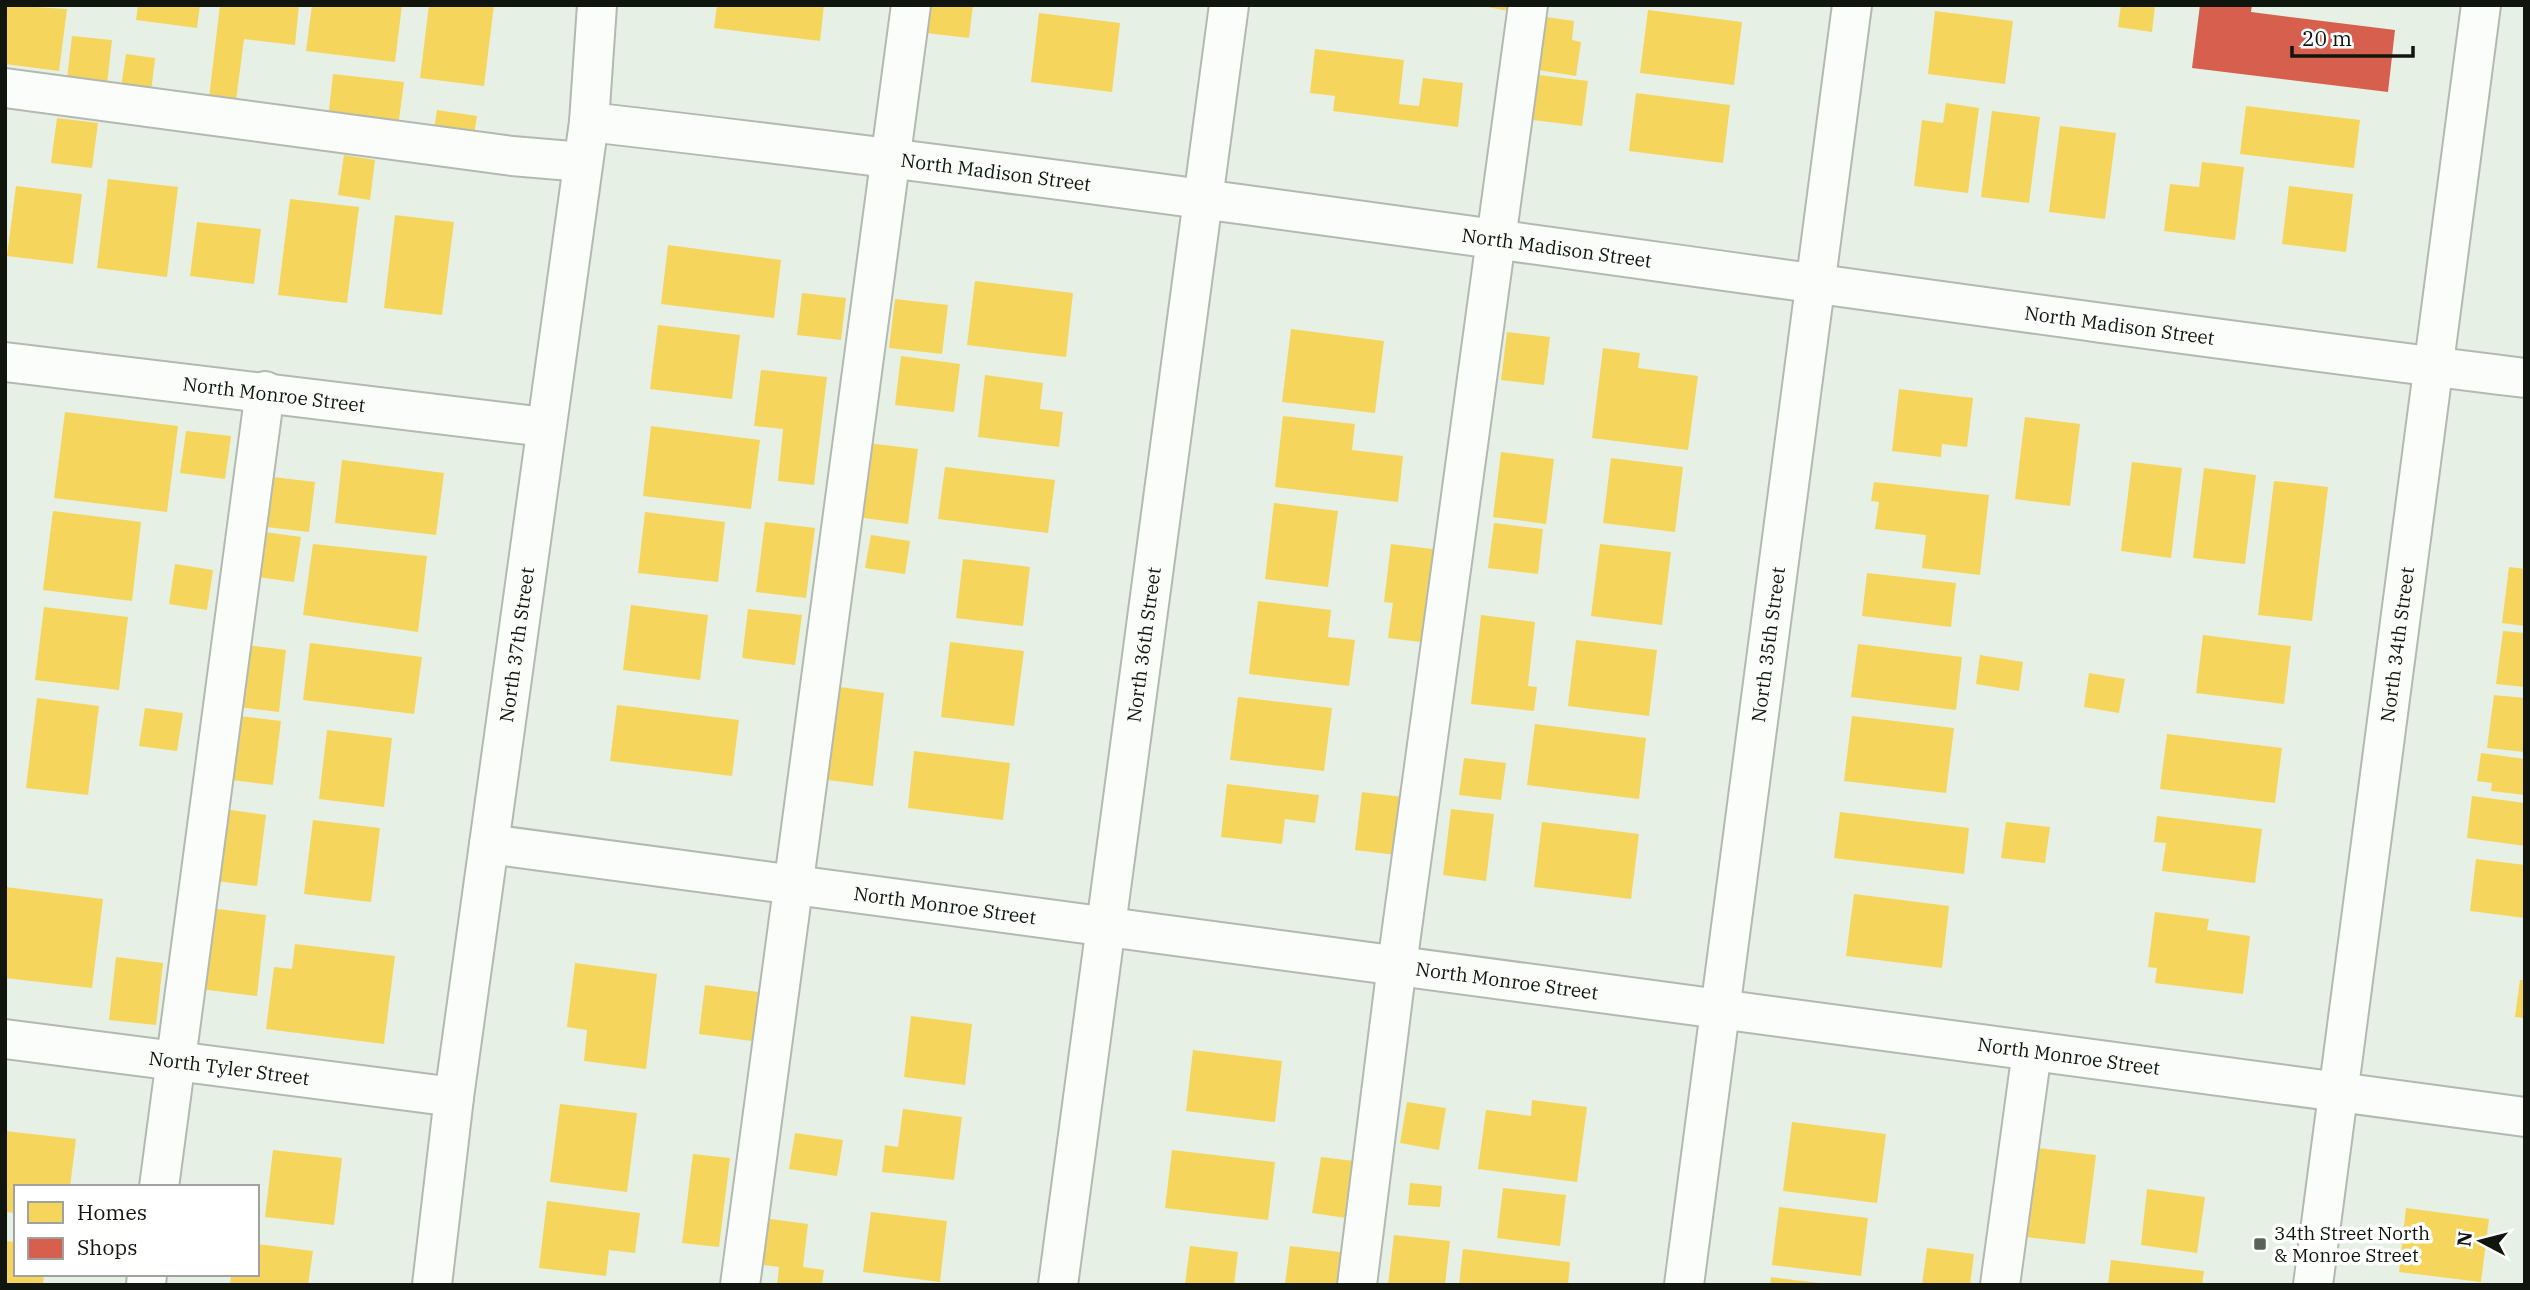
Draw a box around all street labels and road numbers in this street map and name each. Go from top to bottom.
street label: North Madison Street [899,148,1093,196]
street label: North Madison Street [1460,223,1654,273]
street label: North Madison Street [2023,301,2216,350]
street label: North Monroe Street [181,371,367,417]
street label: North 37th Street [494,565,539,724]
street label: North 36th Street [1121,565,1166,724]
street label: North 35th Street [1746,565,1790,724]
street label: North 34th Street [2375,565,2419,724]
street label: North Monroe Street [852,881,1038,929]
street label: North Monroe Street [1414,956,1600,1005]
street label: North Monroe Street [1976,1032,2162,1080]
street label: North Tyler Street [147,1046,311,1090]

